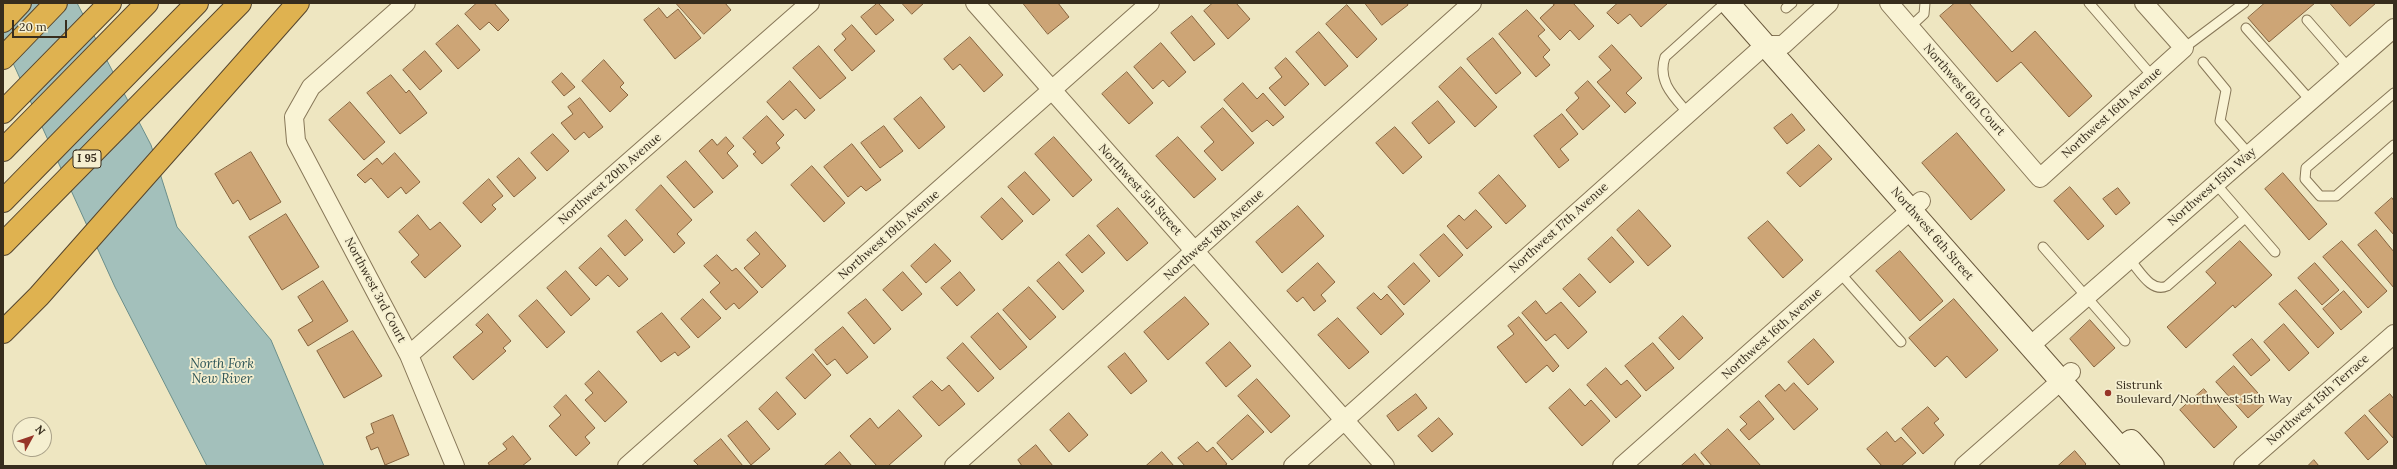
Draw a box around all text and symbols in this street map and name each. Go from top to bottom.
scale bar [14,12,69,38]
text: 20 m [19,19,47,34]
street label: Northwest 6th Court [1920,41,2008,139]
street label: Northwest 16th Avenue [2059,64,2165,162]
street label: Northwest 20th Avenue [555,130,665,228]
street label: Northwest 5th Street [1095,141,1185,239]
street label: Northwest 15th Way [2165,145,2259,229]
road number: I 95 [73,150,101,168]
street label: Northwest 17th Avenue [1507,180,1611,276]
street label: Northwest 6th Street [1888,185,1976,283]
street label: Northwest 18th Avenue [1161,186,1267,284]
street label: Northwest 19th Avenue [835,187,943,283]
street label: Northwest 3rd Court [341,235,409,345]
street label: Northwest 16th Avenue [1719,285,1825,383]
street label: Northwest 15th Terrace [2264,352,2372,448]
water label: North Fork New River [190,356,254,387]
place label: Sistrunk Boulevard/Northwest 15th Way [2116,379,2292,407]
marker: Sistrunk Boulevard/Northwest 15th Way [2103,388,2113,398]
north arrow [12,417,52,457]
text: N [32,422,49,438]

